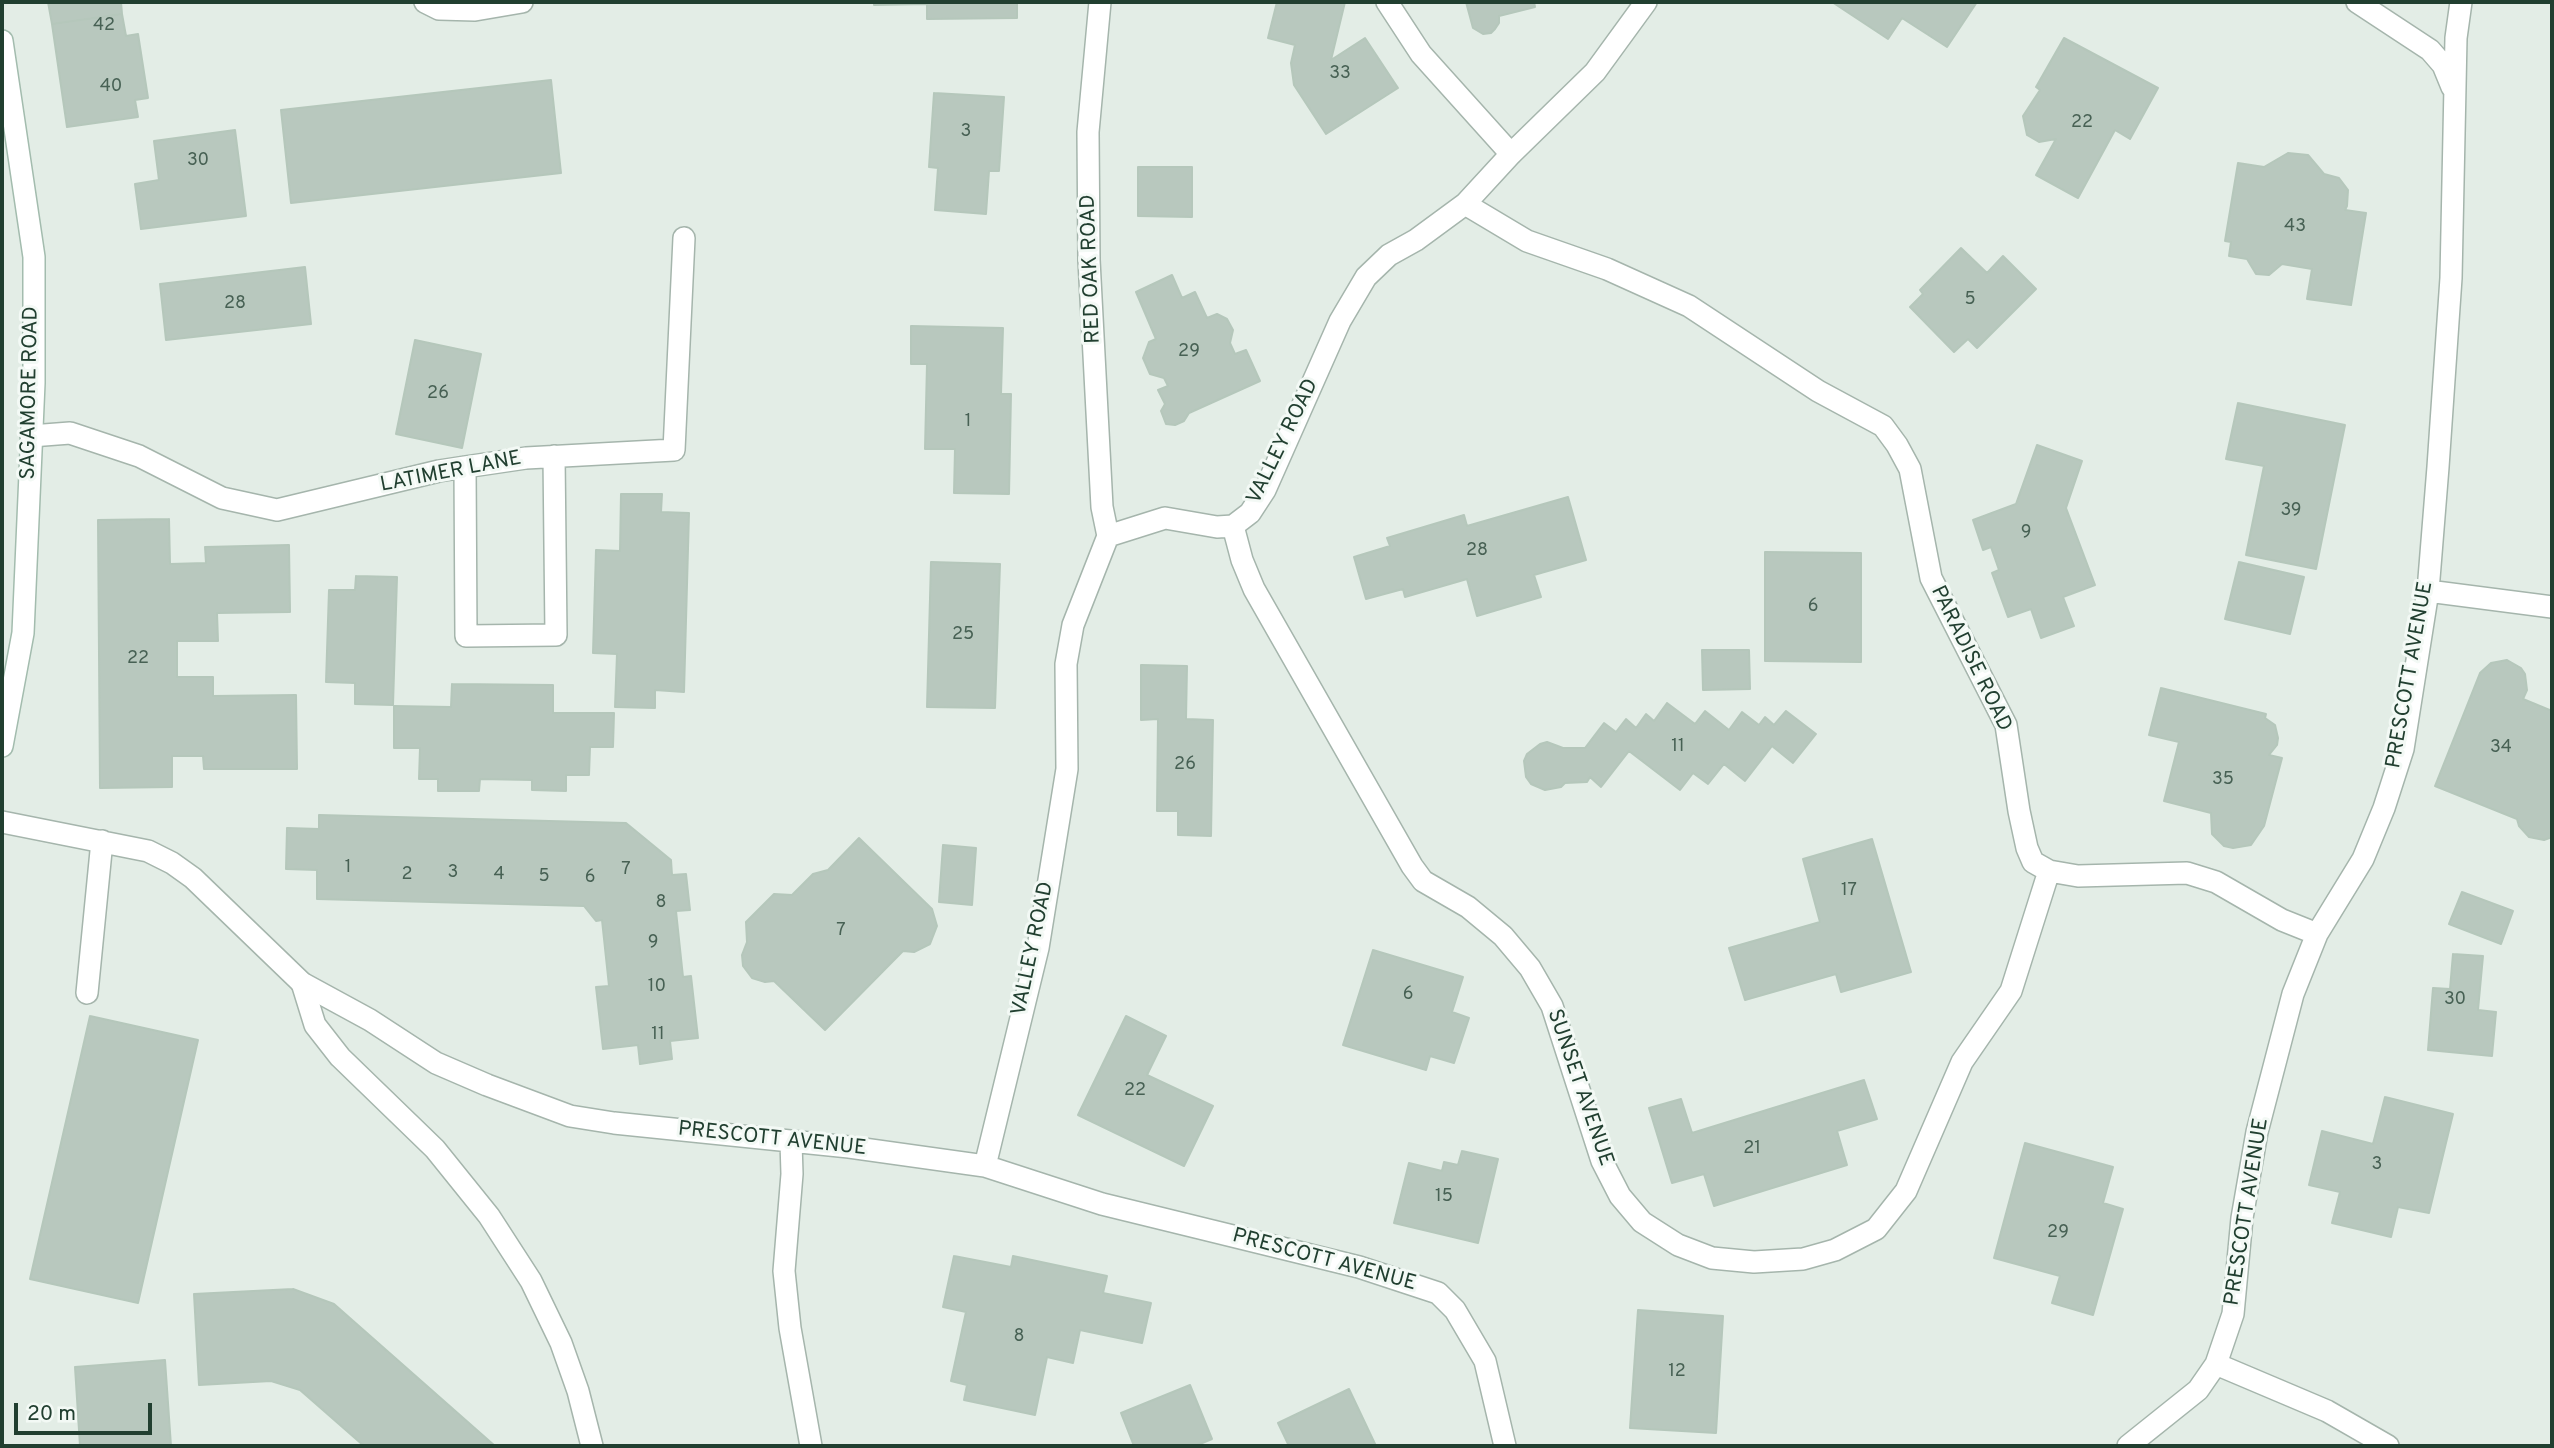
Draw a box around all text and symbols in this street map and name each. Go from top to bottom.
house number: 42 [93,15,115,37]
house number: 33 [1329,63,1351,85]
house number: 40 [100,76,122,98]
house number: 22 [2071,112,2093,134]
house number: 3 [961,121,971,143]
house number: 30 [187,150,209,172]
street label: RED OAK ROAD [1077,194,1107,344]
house number: 43 [2284,216,2306,238]
house number: 5 [1964,289,1976,311]
house number: 28 [224,293,246,315]
street label: SAGAMORE ROAD [17,306,45,480]
house number: 29 [1178,341,1200,363]
street label: VALLEY ROAD [1243,375,1325,509]
house number: 26 [427,383,449,405]
house number: 1 [965,411,971,433]
street label: LATIMER LANE [378,447,524,499]
house number: 39 [2280,500,2302,522]
house number: 9 [2021,522,2031,544]
house number: 28 [1466,540,1488,562]
street label: PRESCOTT AVENUE [2382,580,2440,770]
street label: PARADISE ROAD [1924,582,2016,736]
house number: 6 [1808,596,1818,618]
house number: 25 [952,624,974,646]
house number: 22 [127,648,149,670]
house number: 11 [1671,736,1685,758]
house number: 34 [2490,737,2512,759]
house number: 26 [1174,754,1196,776]
house number: 35 [2212,769,2234,791]
house number: 1 [345,857,351,879]
house number: 7 [621,859,631,881]
house number: 3 [448,862,458,884]
house number: 2 [401,864,413,886]
house number: 4 [493,864,505,886]
house number: 5 [538,866,550,888]
house number: 6 [585,867,595,889]
street label: VALLEY ROAD [1008,880,1060,1018]
house number: 17 [1841,880,1857,902]
house number: 8 [656,892,666,914]
house number: 7 [836,920,846,942]
house number: 9 [648,932,658,954]
house number: 10 [648,976,666,998]
house number: 6 [1403,984,1413,1006]
house number: 30 [2444,989,2466,1011]
street label: SUNSET AVENUE [1540,1006,1618,1170]
house number: 11 [651,1024,665,1046]
house number: 22 [1124,1080,1146,1102]
street label: PRESCOTT AVENUE [2221,1117,2275,1307]
street label: PRESCOTT AVENUE [677,1118,867,1162]
house number: 21 [1743,1138,1761,1160]
house number: 3 [2372,1154,2382,1176]
house number: 15 [1435,1186,1453,1208]
house number: 29 [2047,1222,2069,1244]
street label: PRESCOTT AVENUE [1229,1224,1419,1298]
house number: 8 [1014,1326,1024,1348]
house number: 12 [1668,1361,1686,1383]
scale bar [18,1388,156,1432]
text: 20 m [27,1401,76,1428]

